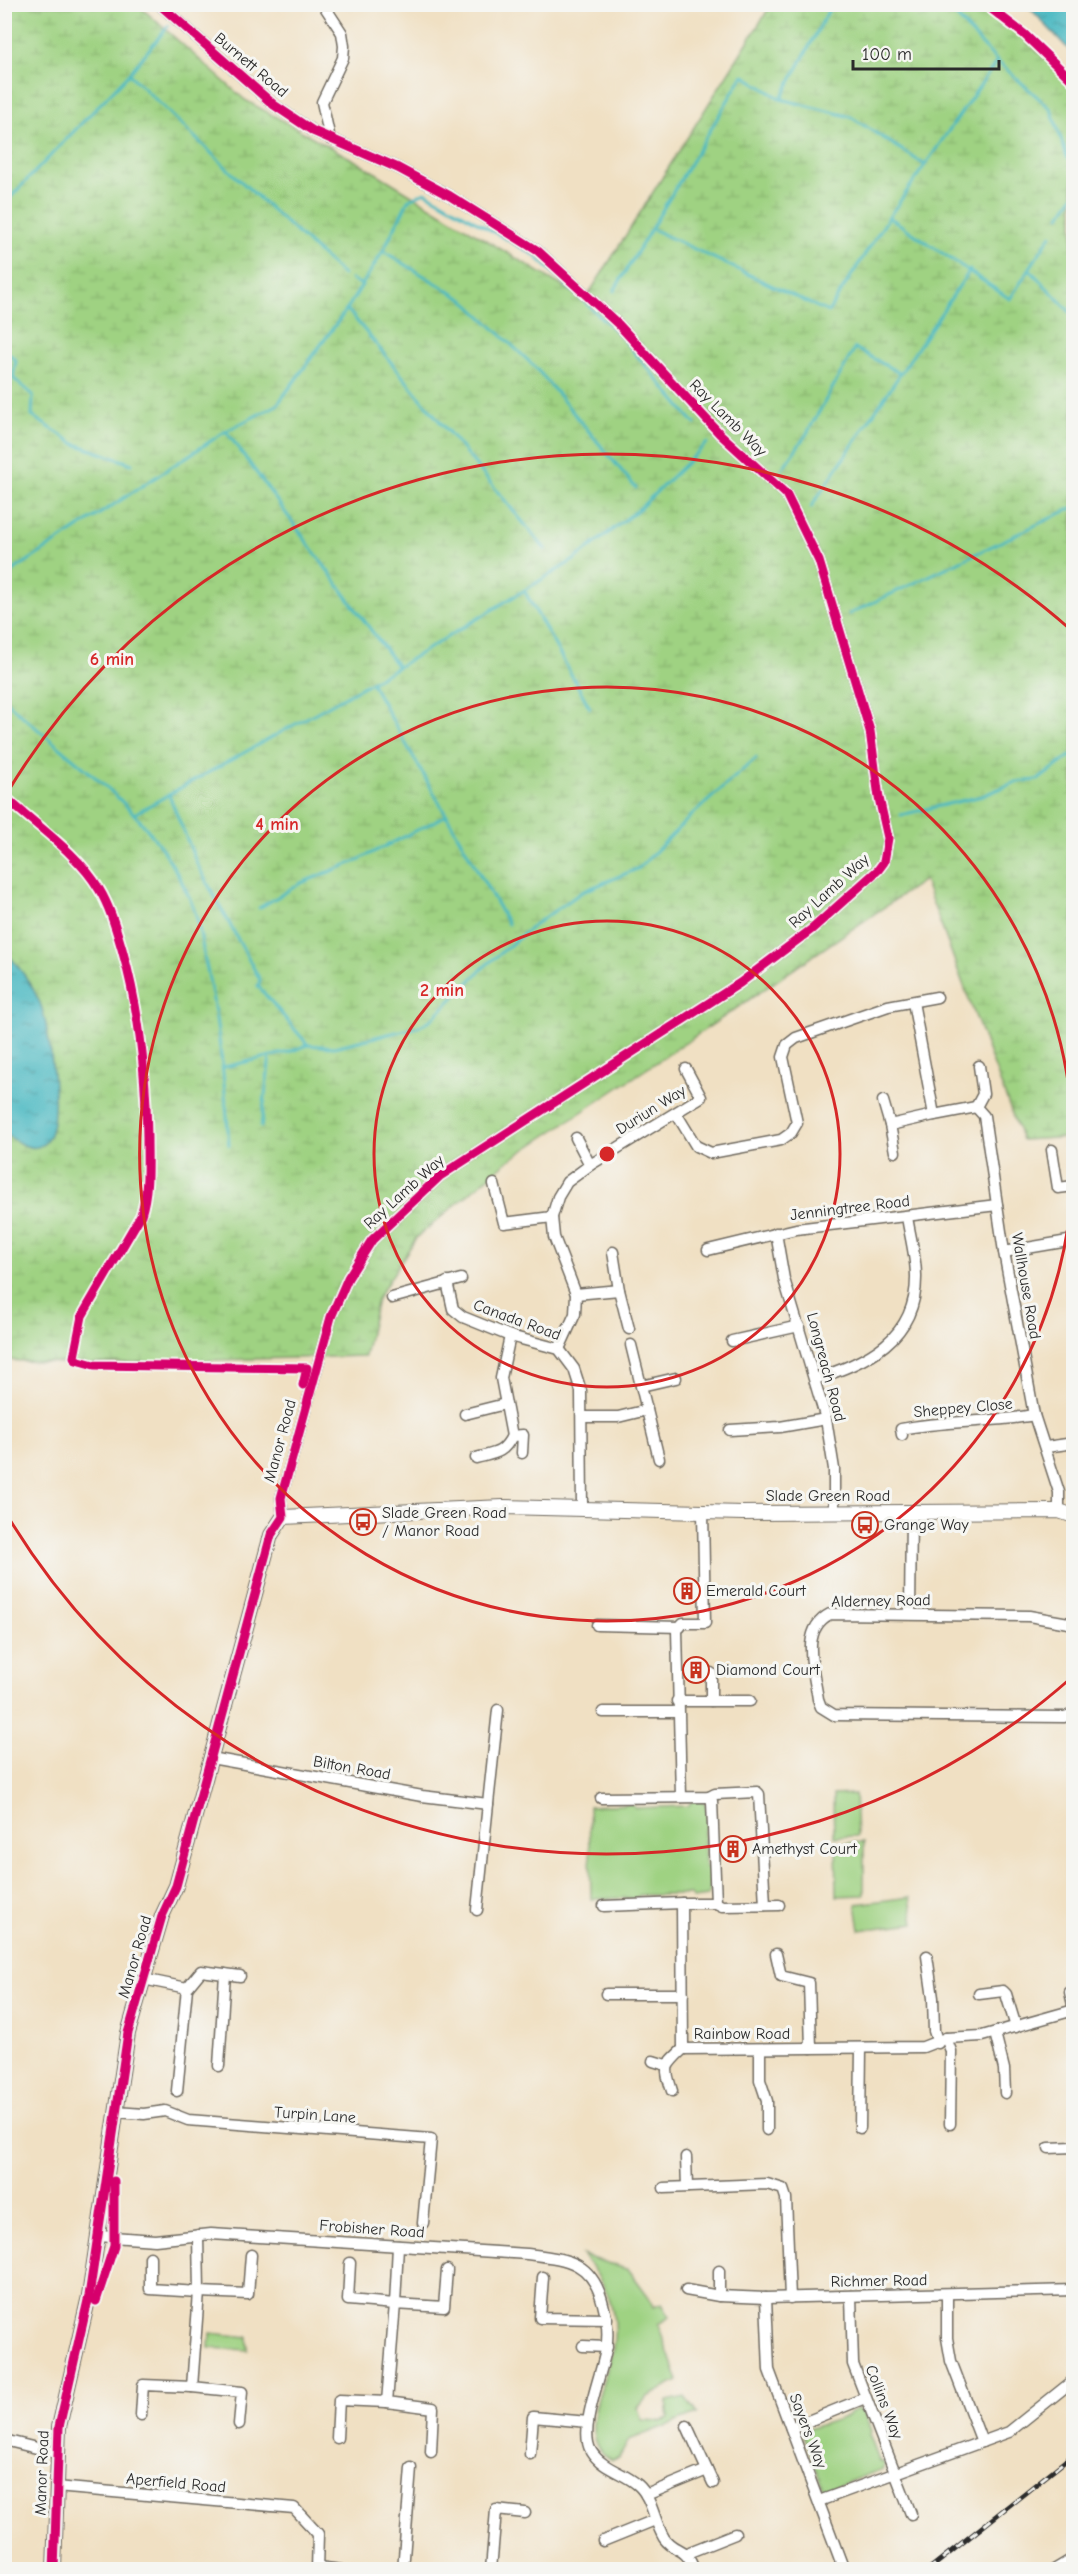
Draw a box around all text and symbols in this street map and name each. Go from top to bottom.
street label: Burnett Road [211,29,291,101]
scale bar [853,33,998,71]
text: 100 m [862,44,912,65]
street label: Ray Lamb Way [686,376,771,461]
text: 6 min [90,649,134,670]
text: 4 min [255,814,299,835]
street label: Ray Lamb Way [785,850,873,932]
text: 2 min [420,980,464,1001]
street label: Duriun Way [613,1081,690,1139]
centre of rings [597,1144,617,1164]
street label: Ray Lamb Way [360,1151,448,1233]
street label: Jenningtree Road [789,1192,911,1224]
street label: Wallhouse Road [1008,1231,1044,1341]
street label: Canada Road [471,1296,563,1344]
street label: Longreach Road [803,1311,849,1423]
street label: Sheppey Close [913,1395,1013,1421]
street label: Manor Road [260,1398,300,1484]
street label: Slade Green Road [766,1487,890,1505]
place label: Slade Green Road / Manor Road [382,1504,507,1540]
bus stop icon: Slade Green Road / Manor Road [348,1507,378,1537]
bus stop icon: Grange Way [850,1510,880,1540]
place label: Grange Way [884,1516,969,1534]
building icon: Emerald Court [672,1576,702,1606]
place label: Emerald Court [706,1582,806,1600]
street label: Alderney Road [831,1591,931,1611]
building icon: Diamond Court [681,1655,711,1685]
place label: Diamond Court [716,1661,820,1679]
street label: Bilton Road [312,1752,392,1784]
building icon: Amethyst Court [718,1834,748,1864]
place label: Amethyst Court [752,1840,857,1858]
street label: Manor Road [115,1914,155,2000]
street label: Rainbow Road [694,2025,790,2043]
street label: Turpin Lane [273,2103,357,2127]
street label: Frobisher Road [319,2216,425,2242]
street label: Richmer Road [830,2271,928,2291]
street label: Collins Way [862,2362,907,2442]
street label: Sayers Way [786,2391,831,2472]
street label: Manor Road [32,2430,52,2516]
street label: Aperfield Road [125,2470,227,2496]

